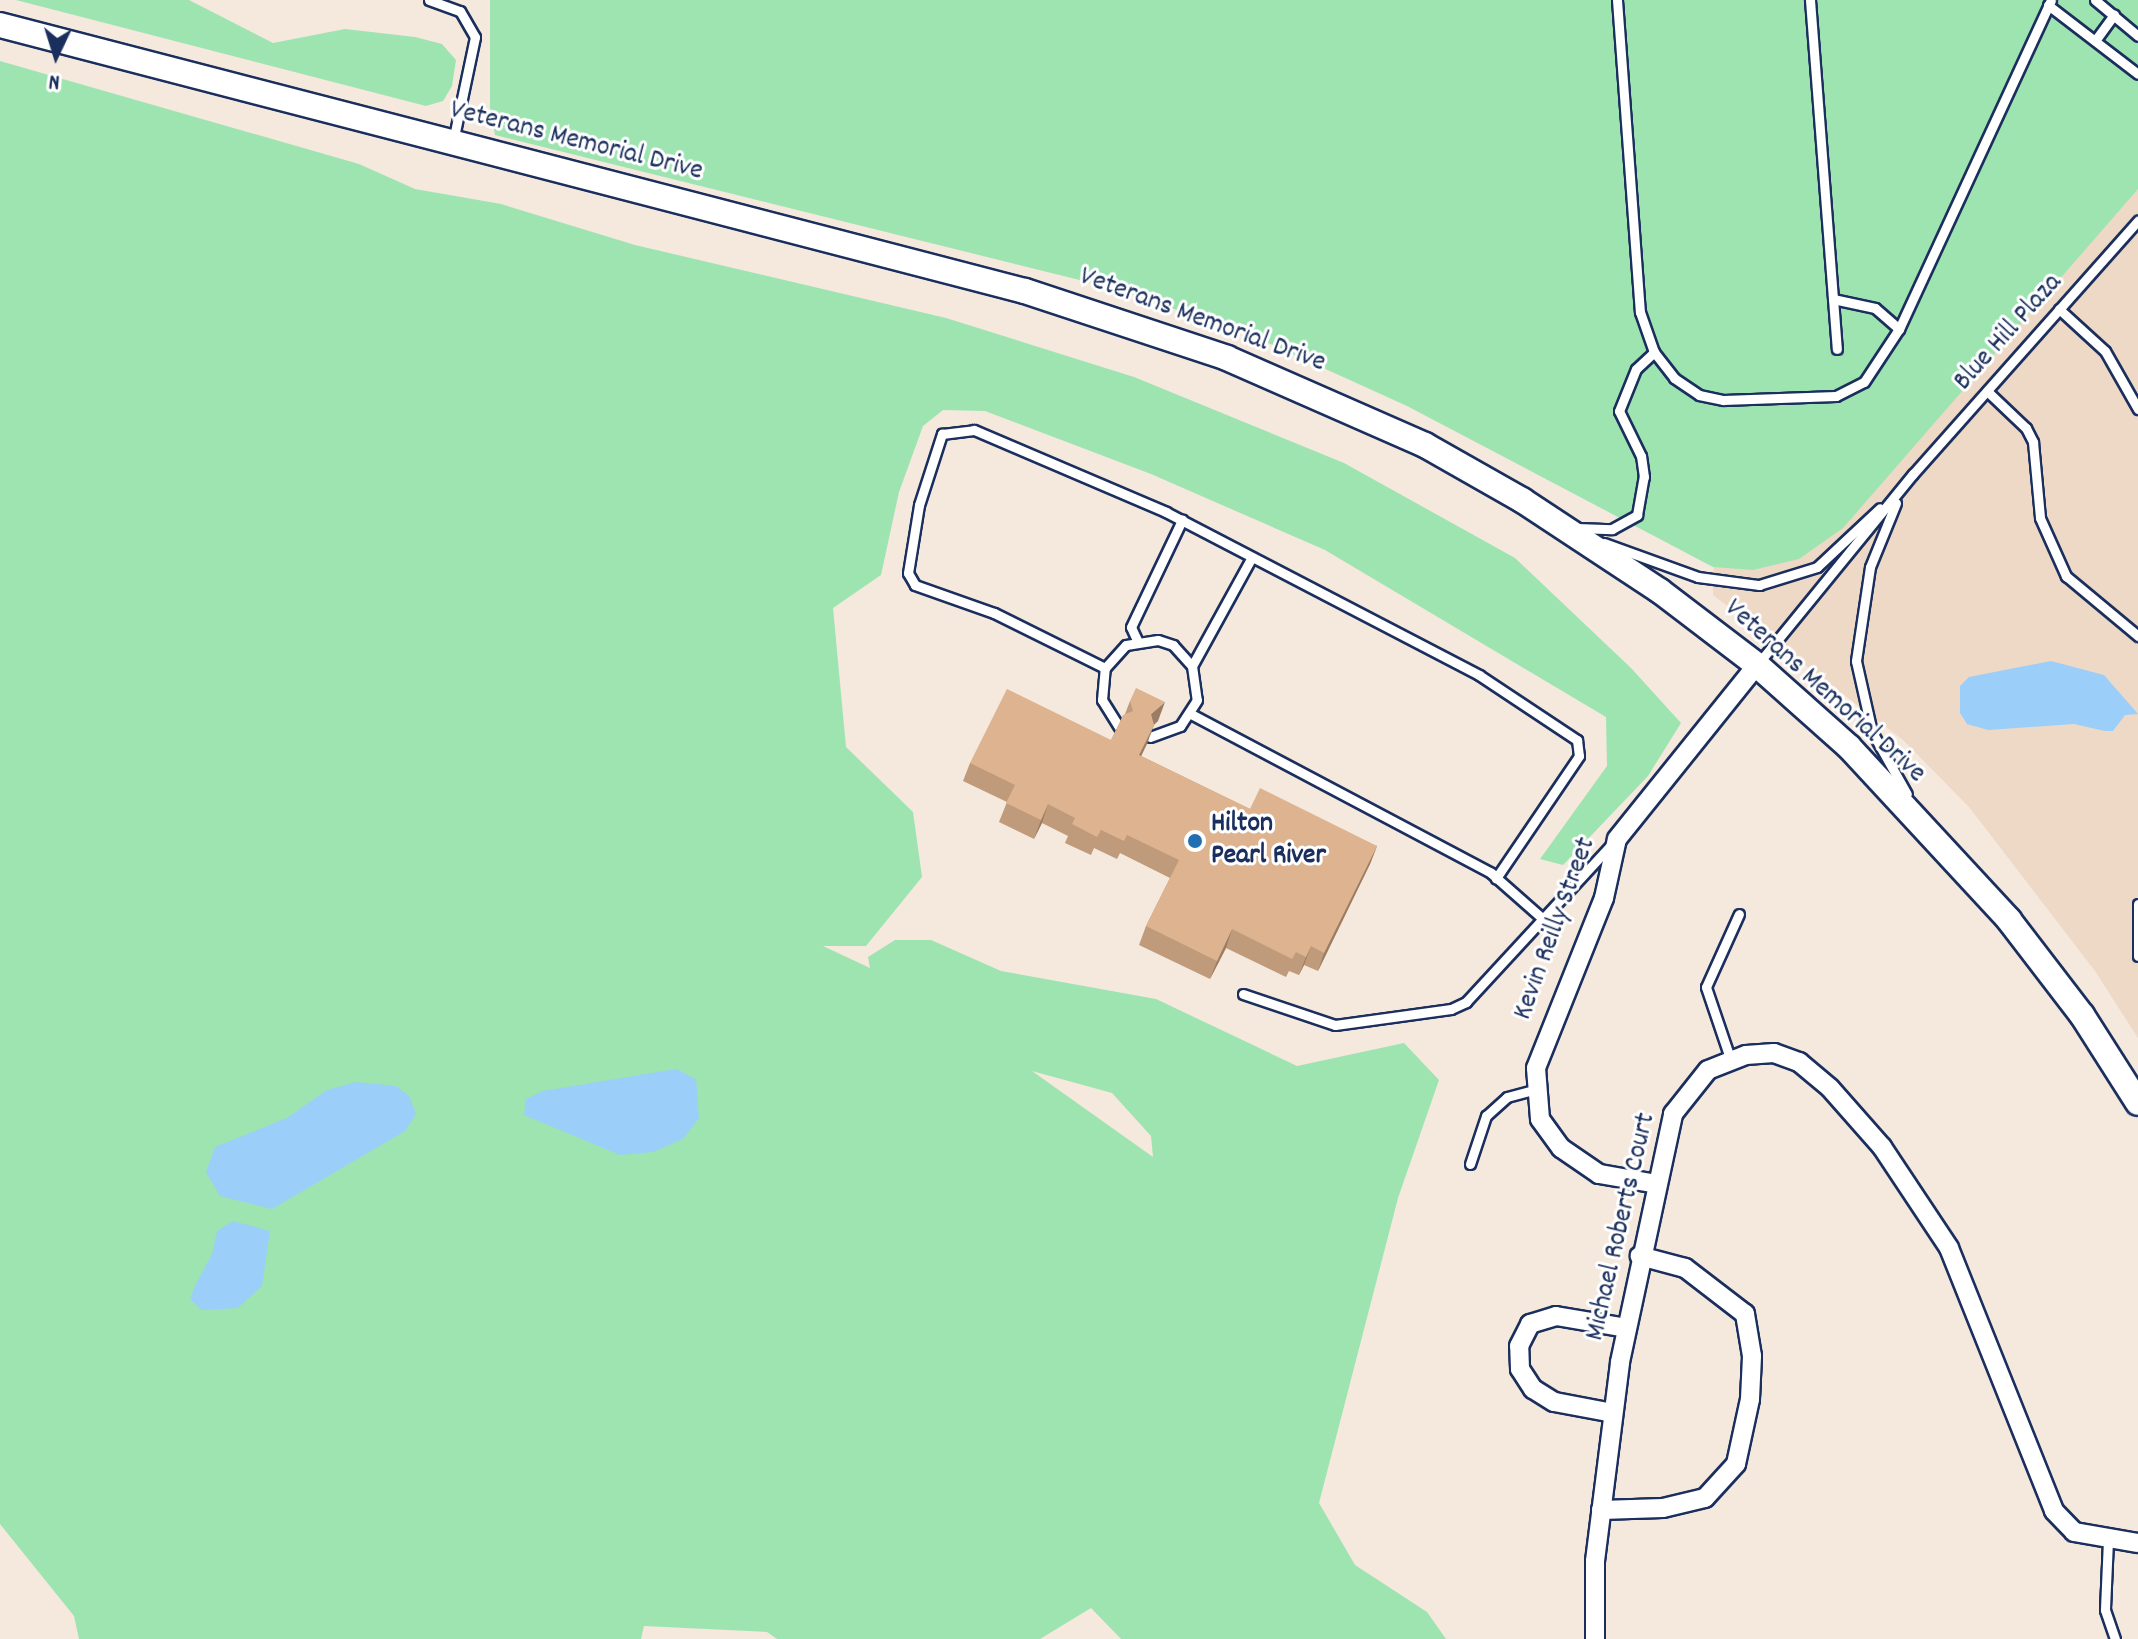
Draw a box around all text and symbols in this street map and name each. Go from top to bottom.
north arrow [16,16,96,96]
text: N [48,65,61,96]
street label: Veterans Memorial Drive [446,94,706,190]
street label: Veterans Memorial Drive [1074,261,1330,381]
street label: Blue Hill Plaza [1948,267,2070,399]
street label: Veterans Memorial Drive [1716,593,1932,791]
place label: Hilton Pearl River [1211,808,1326,874]
marker: Hilton Pearl River [1186,832,1204,850]
street label: Kevin Reilly Street [1507,833,1605,1025]
street label: Michael Roberts Court [1579,1110,1665,1344]

